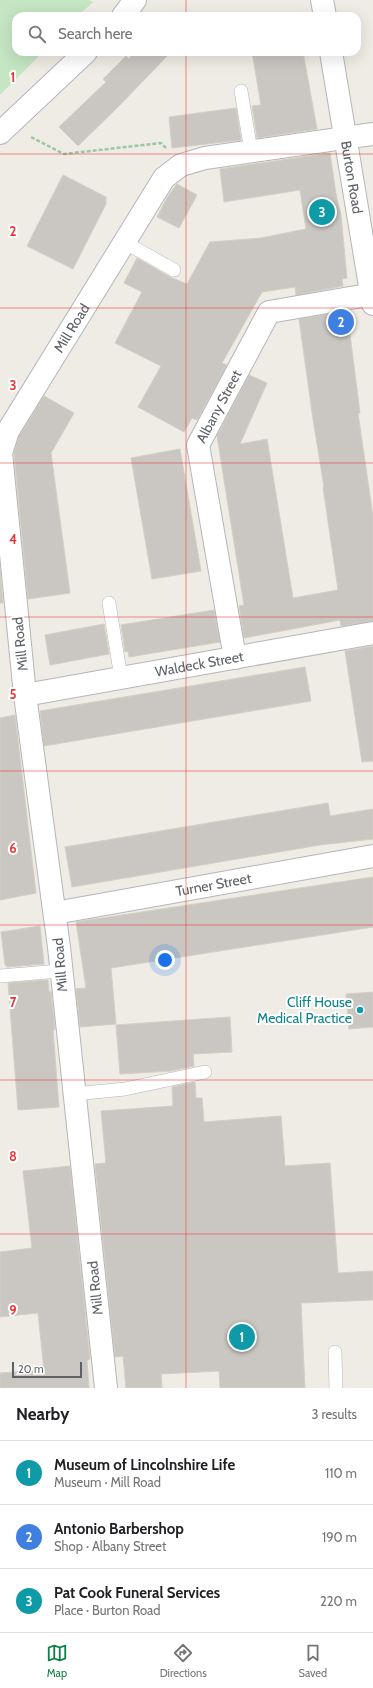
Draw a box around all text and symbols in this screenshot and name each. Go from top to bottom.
search box [12,12,361,56]
icon: search [26,23,48,45]
text: Search here [58,25,133,43]
text: 1 [11,69,15,85]
street label: Burton Road [337,139,367,215]
pin: 3 [309,197,335,227]
text: 2 [10,223,17,239]
street label: Mill Road [50,300,93,356]
pin: 2 [328,307,354,337]
street label: Albany Street [192,366,246,446]
text: 3 [9,377,17,393]
text: 4 [9,531,17,547]
street label: Mill Road [8,616,32,672]
street label: Waldeck Street [154,647,245,681]
text: 5 [10,686,17,702]
text: 6 [9,840,17,856]
street label: Turner Street [174,869,253,900]
street label: Mill Road [49,937,71,993]
your location [155,950,175,970]
place label: Cliff House Medical Practice [257,993,352,1027]
text: 7 [10,994,17,1010]
marker: Cliff House Medical Practice [355,1005,365,1015]
text: 8 [9,1148,17,1164]
street label: Mill Road [83,1260,107,1316]
text: 9 [9,1302,17,1318]
pin: 1 [229,1322,255,1352]
scale bar [12,1360,82,1379]
text: 20 m [18,1362,44,1376]
text: Nearby [16,1404,69,1424]
text: 3 results [311,1406,357,1422]
text: Museum of Lincolnshire Life [54,1456,235,1474]
text: 1 [27,1465,31,1481]
text: 110 m [325,1465,357,1481]
text: Museum · Mill Road [54,1474,161,1490]
text: Antonio Barbershop [54,1520,184,1538]
text: 2 [26,1529,32,1545]
text: 190 m [322,1529,357,1545]
text: Shop · Albany Street [54,1538,166,1554]
text: Pat Cook Funeral Services [54,1584,220,1602]
text: 3 [25,1593,33,1609]
text: 220 m [320,1593,357,1609]
text: Place · Burton Road [54,1602,161,1618]
tab: Map [46,1642,68,1680]
tab: Directions [160,1642,207,1680]
tab: Saved [299,1642,327,1680]

